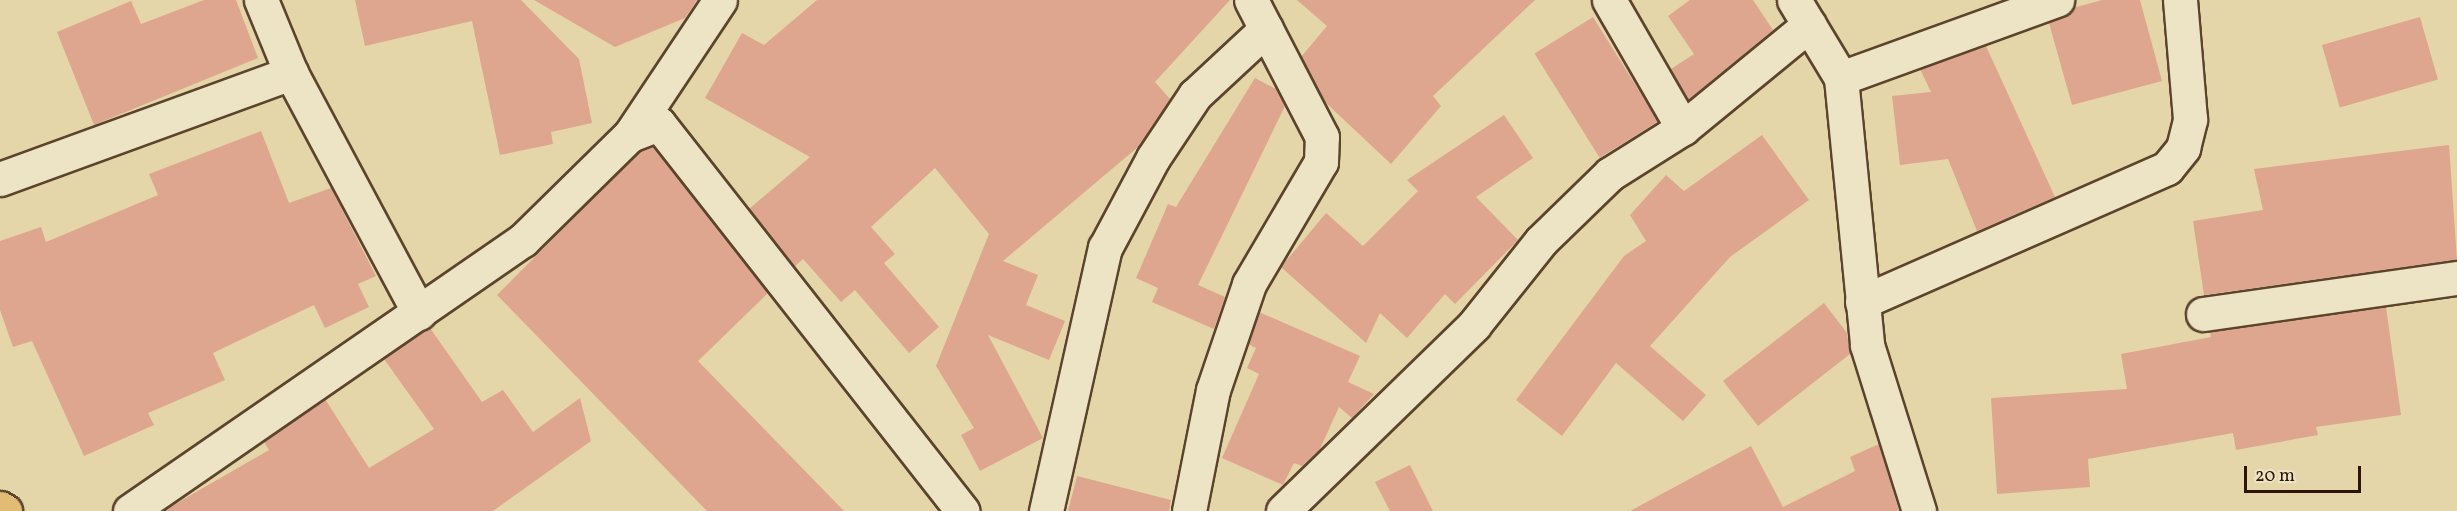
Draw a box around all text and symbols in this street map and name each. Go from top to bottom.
scale bar [2247,454,2364,492]
text: 20 m [2255,464,2295,489]

